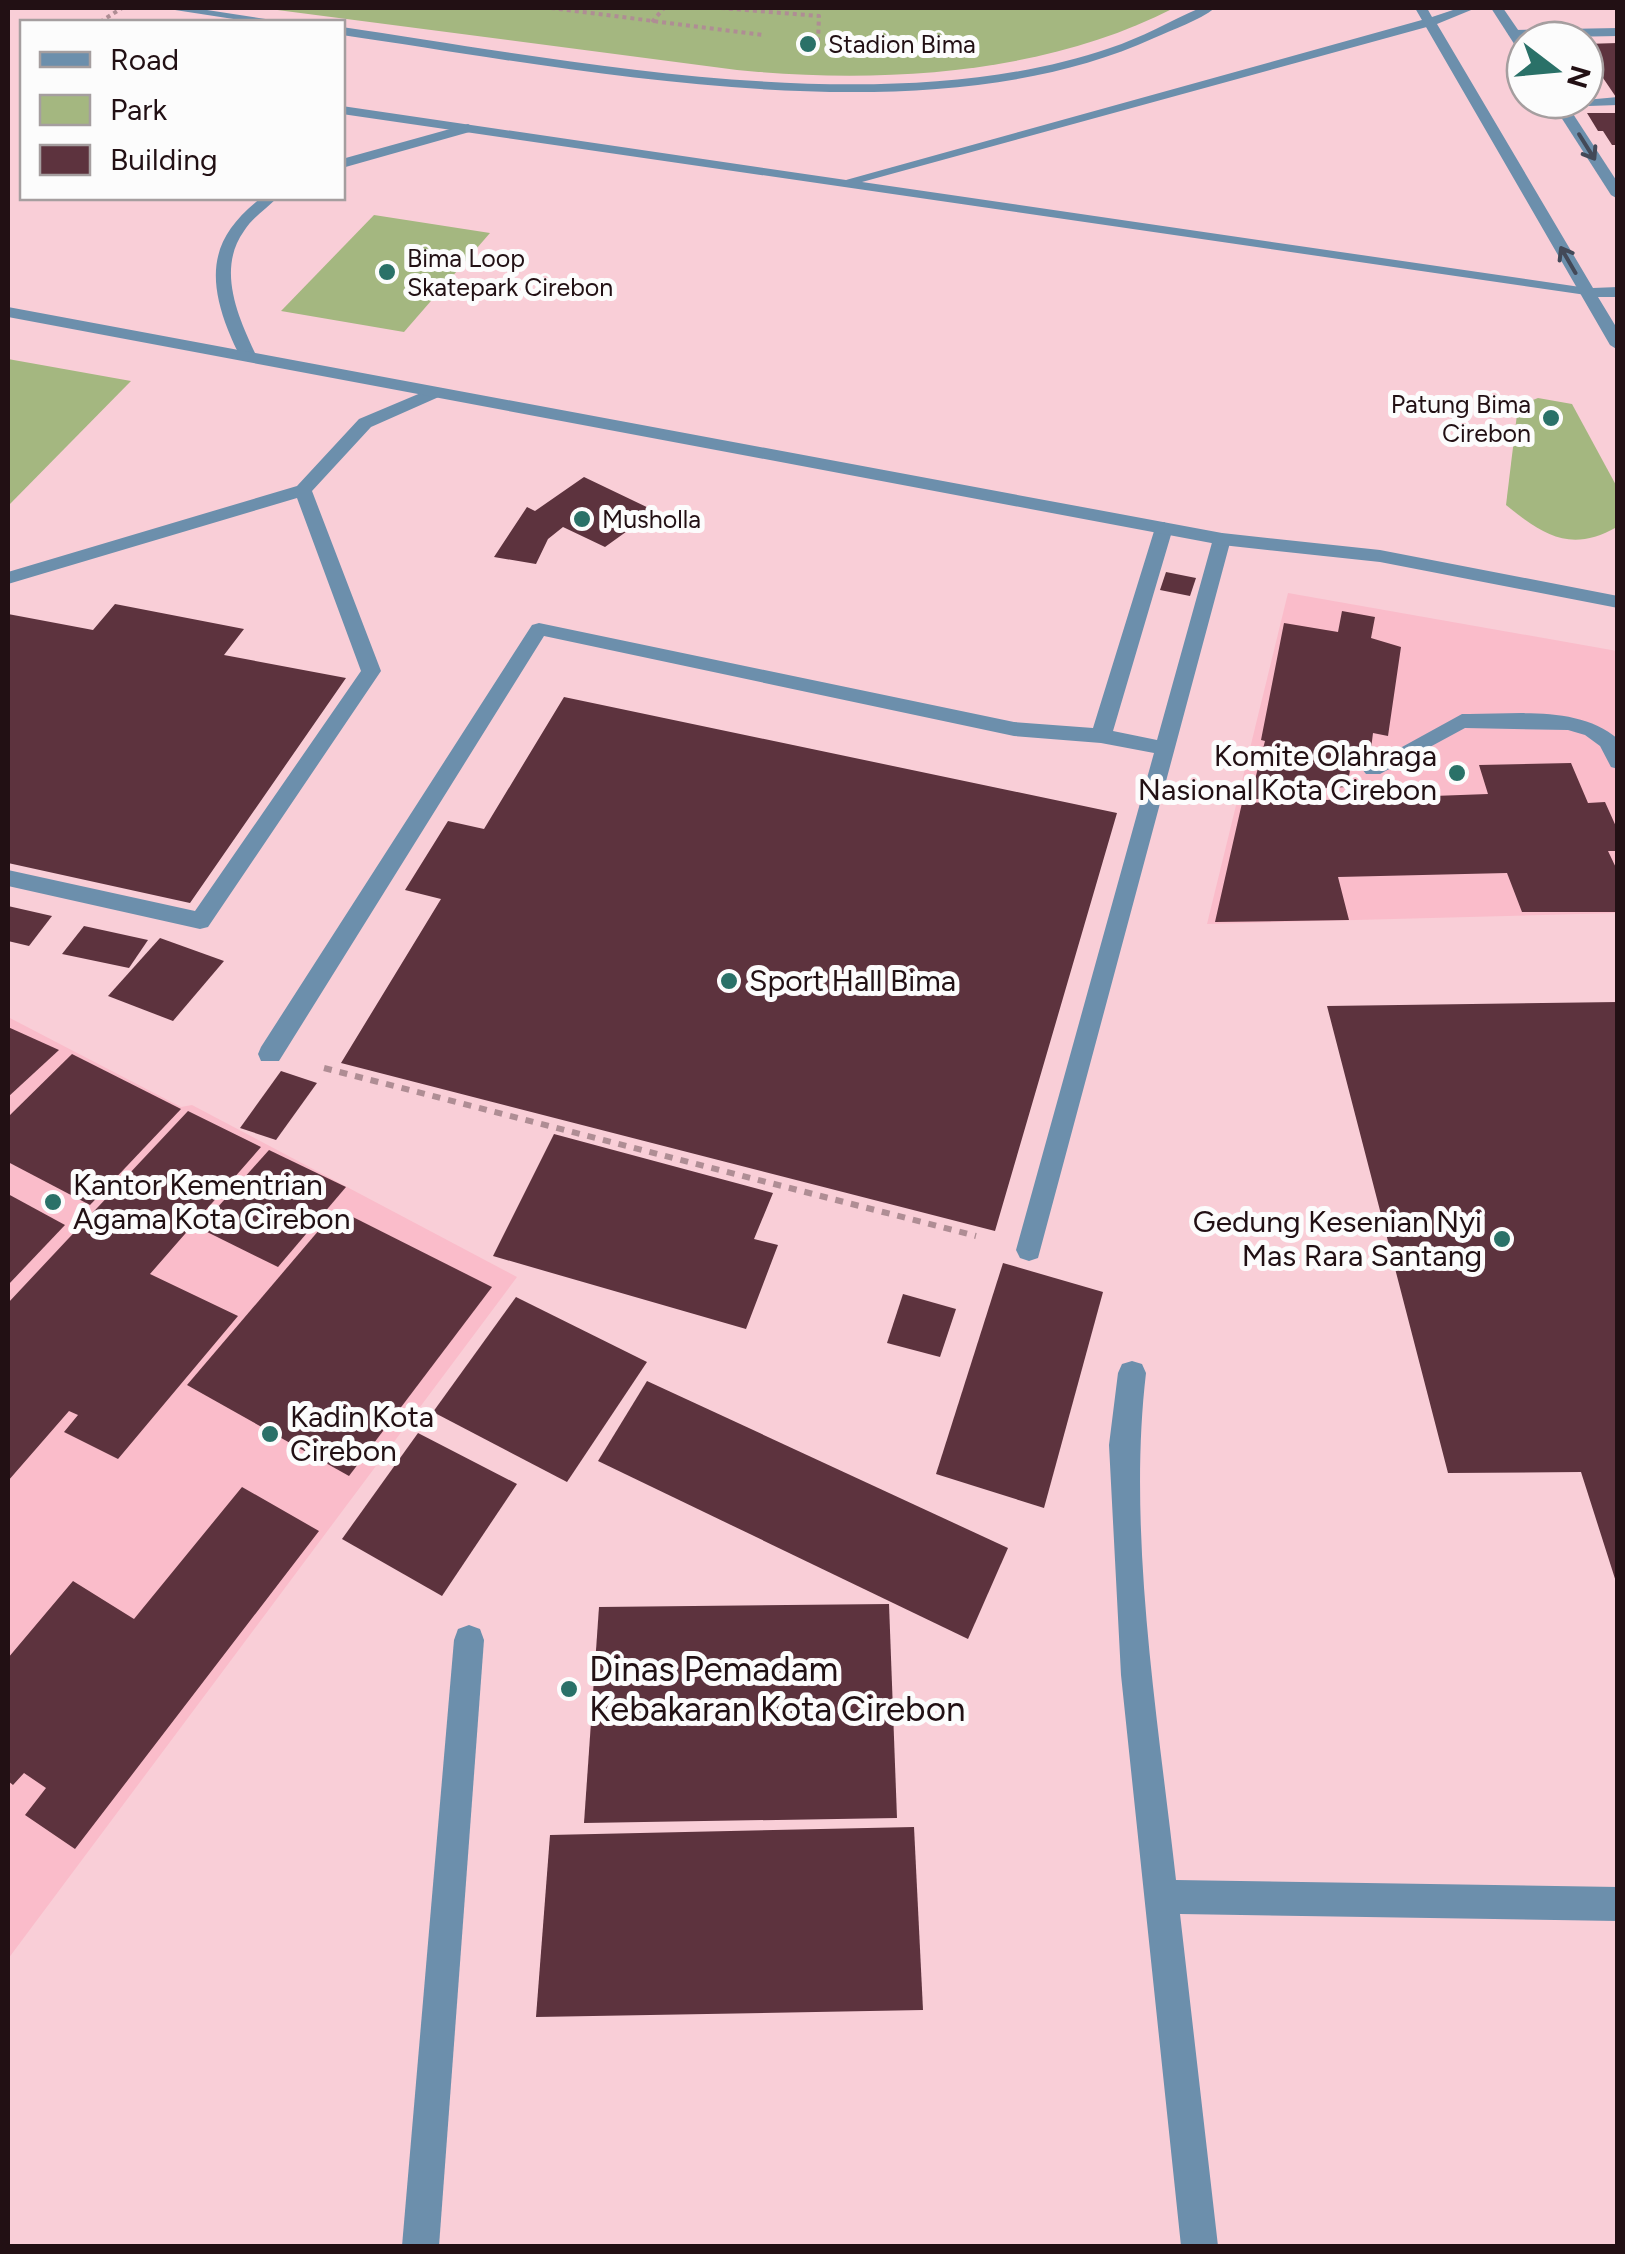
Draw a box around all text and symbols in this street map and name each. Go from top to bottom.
legend [20,20,345,200]
north arrow [1505,20,1605,120]
place label: Stadion Bima [828,29,976,59]
marker: Stadion Bima [797,33,819,55]
text: Road [110,41,179,78]
text: N [1560,62,1598,92]
text: Park [110,91,168,128]
one-way arrow [1577,133,1598,161]
text: Building [110,141,218,178]
place label: Bima Loop Skatepark Cirebon [407,243,613,302]
one-way arrow [1558,246,1578,275]
marker: Bima Loop Skatepark Cirebon [376,261,398,283]
place label: Patung Bima Cirebon [1391,389,1531,448]
marker: Patung Bima Cirebon [1540,407,1562,429]
place label: Musholla [602,504,701,534]
marker: Musholla [571,508,593,530]
place label: Komite Olahraga Nasional Kota Cirebon [1138,737,1437,808]
marker: Komite Olahraga Nasional Kota Cirebon [1446,762,1468,784]
place label: Sport Hall Bima [749,962,956,999]
marker: Sport Hall Bima [718,970,740,992]
place label: Kantor Kementrian Agama Kota Cirebon [73,1166,351,1237]
marker: Kantor Kementrian Agama Kota Cirebon [42,1191,64,1213]
place label: Gedung Kesenian Nyi Mas Rara Santang [1193,1203,1482,1274]
marker: Gedung Kesenian Nyi Mas Rara Santang [1491,1228,1513,1250]
place label: Kadin Kota Cirebon [290,1398,434,1469]
marker: Kadin Kota Cirebon [259,1423,281,1445]
place label: Dinas Pemadam Kebakaran Kota Cirebon [589,1648,965,1730]
marker: Dinas Pemadam Kebakaran Kota Cirebon [558,1678,580,1700]

